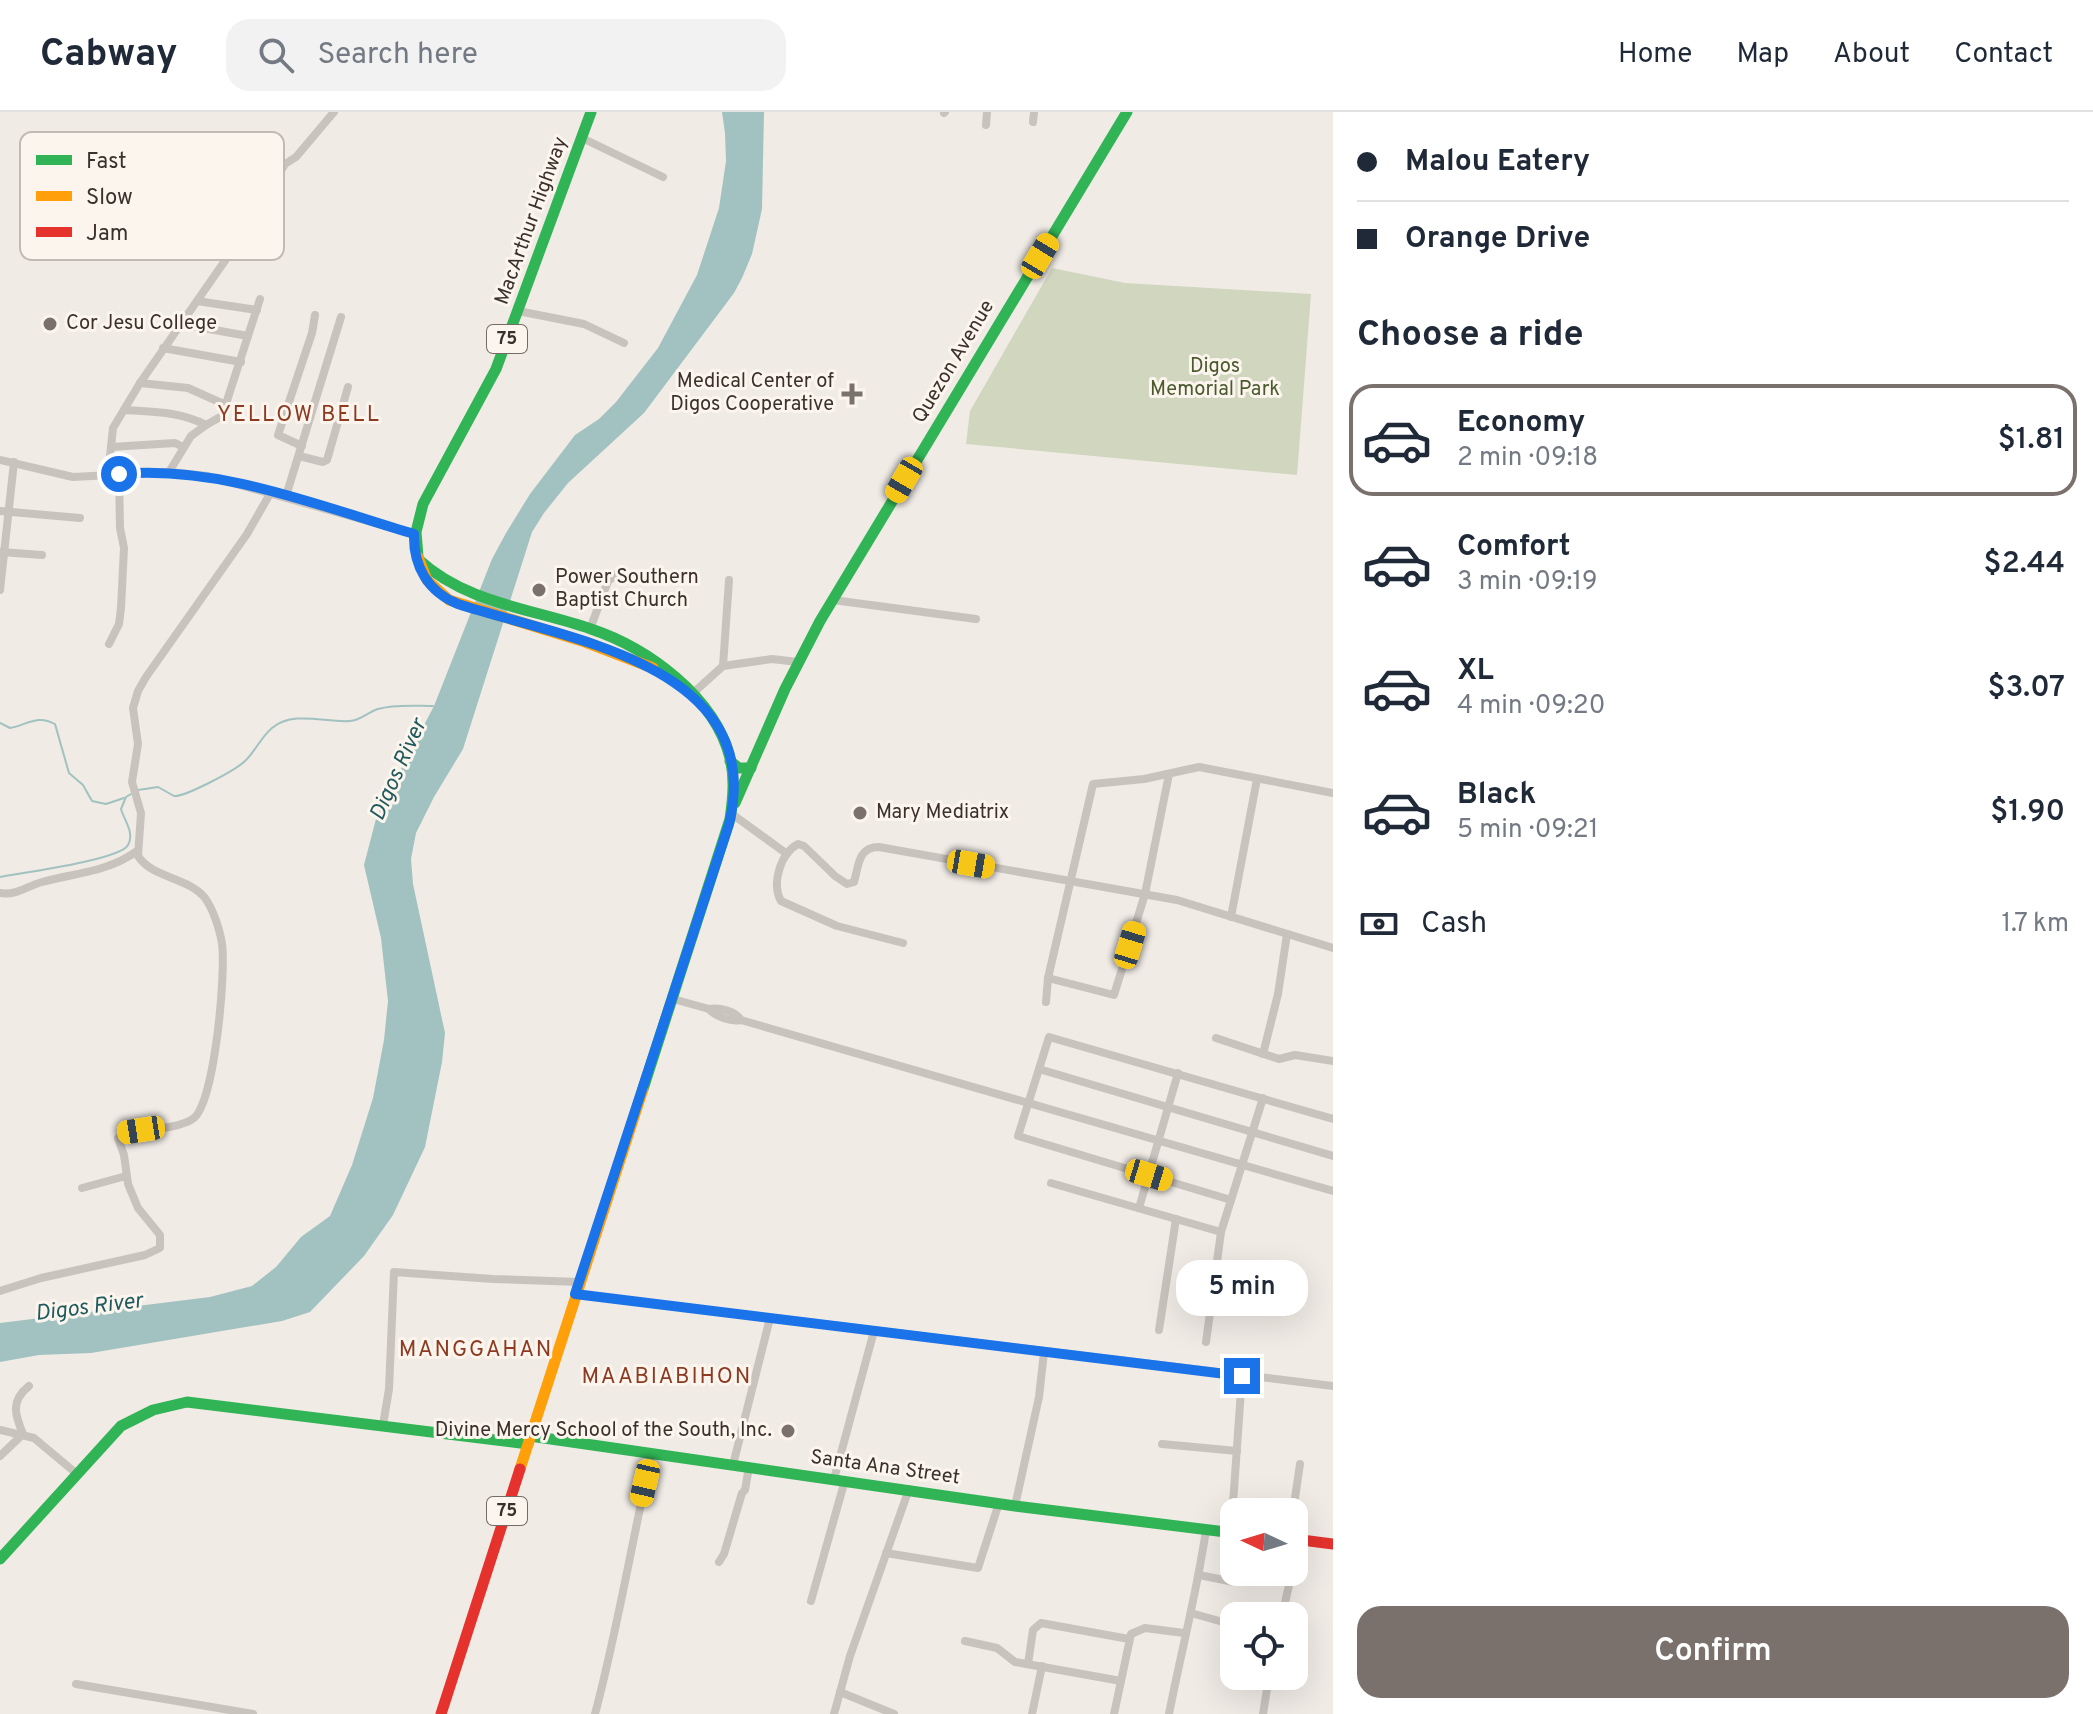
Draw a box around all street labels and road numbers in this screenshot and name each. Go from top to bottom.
street label: MacArthur Highway [490,133,574,309]
street label: Quezon Avenue [907,296,1001,428]
road number: 75 [487,325,527,353]
street label: Santa Ana Street [809,1445,961,1491]
road number: 75 [487,1497,527,1525]

